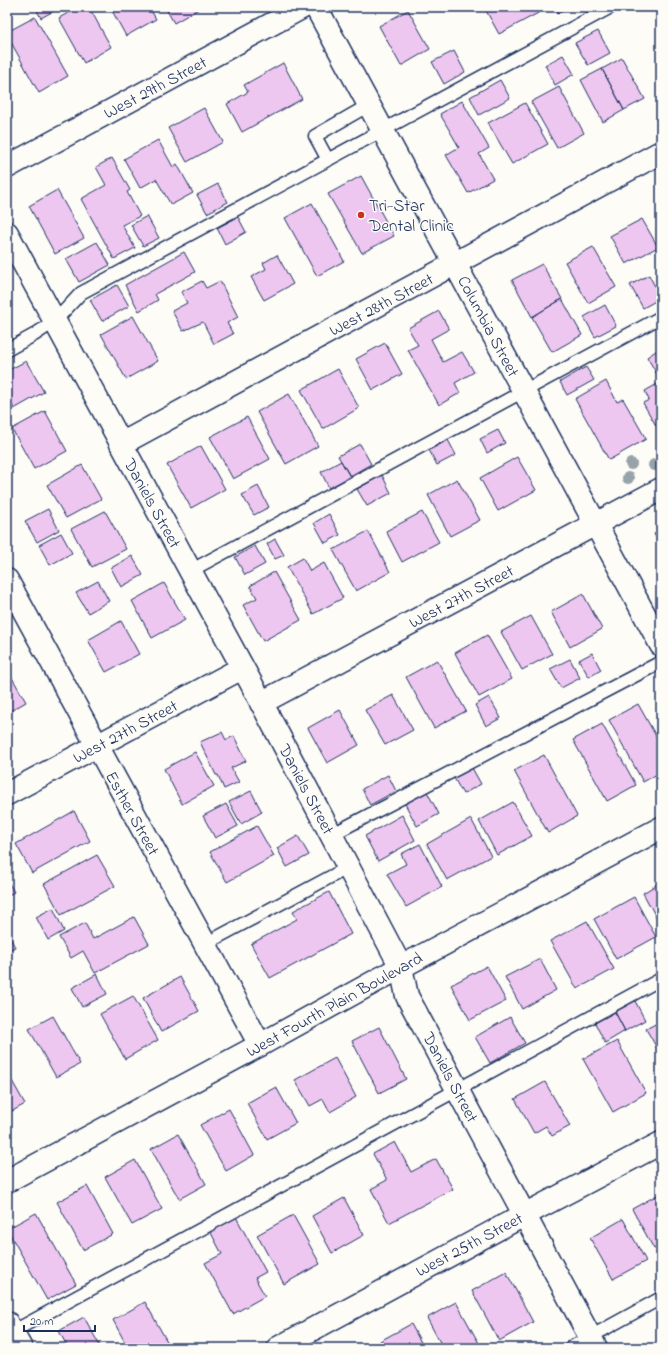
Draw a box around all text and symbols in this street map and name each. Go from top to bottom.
street label: West 29th Street [100,50,212,126]
place label: Tri-Star Dental Clinic [368,194,454,239]
marker: Tri-Star Dental Clinic [356,210,366,220]
street label: West 28th Street [325,267,439,343]
street label: Columbia Street [450,272,525,382]
street label: Daniels Street [116,453,187,553]
street label: West 27th Street [405,559,519,636]
street label: West 27th Street [69,694,183,771]
street label: Daniels Street [271,739,340,840]
street label: Esther Street [98,767,165,861]
street label: West Fourth Plain Boulevard [242,946,428,1064]
street label: Daniels Street [415,1027,484,1128]
street label: West 25th Street [412,1206,528,1284]
scale bar [24,1307,95,1333]
text: 20 m [30,1313,53,1331]

